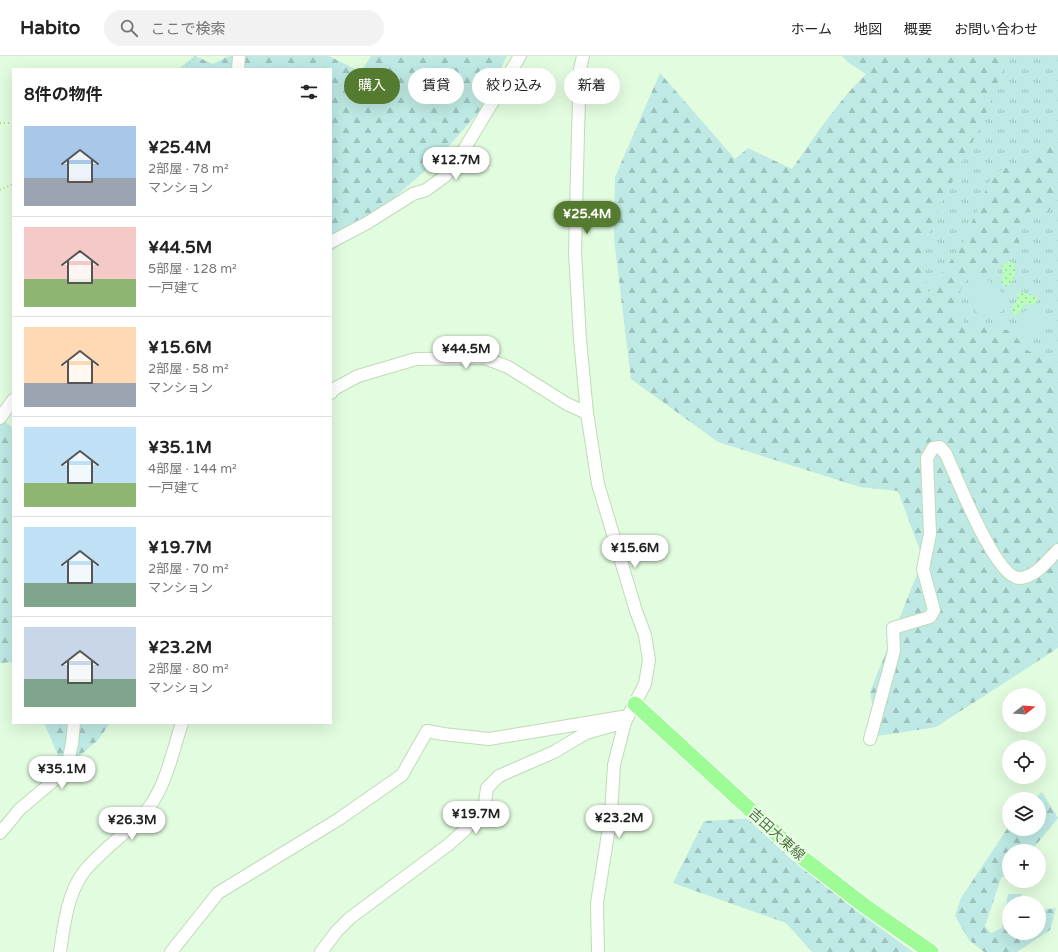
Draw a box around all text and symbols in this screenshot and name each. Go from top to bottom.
search box [104,10,384,46]
text: Habito [20,17,80,39]
icon: search [118,17,140,39]
text: ここで検索 [150,20,225,38]
text: ホーム [790,21,832,38]
text: 地図 [854,21,882,38]
text: 概要 [904,21,932,38]
text: お問い合わせ [954,21,1038,38]
chip: 購入 [344,68,400,104]
chip: 賃貸 [408,68,464,104]
chip: 絞り込み [472,68,556,104]
chip: 新着 [564,68,620,104]
icon: filters [298,81,320,103]
text: 8件の物件 [24,84,103,105]
text: ¥25.4M [148,137,212,158]
icon: home [56,142,104,190]
pin: ¥12.7M [423,147,489,181]
text: ¥12.7M [432,152,480,168]
text: 2部屋 · 78 m² [148,161,229,177]
text: マンション [148,180,213,196]
pin: ¥25.4M [554,201,620,235]
text: ¥25.4M [563,206,611,222]
text: ¥44.5M [148,237,212,258]
icon: home [56,243,104,291]
text: 5部屋 · 128 m² [148,261,237,277]
text: 一戸建て [148,280,200,296]
pin: ¥44.5M [433,336,499,370]
text: ¥15.6M [148,337,212,358]
text: ¥44.5M [442,341,490,357]
icon: home [56,343,104,391]
text: 2部屋 · 58 m² [148,361,229,377]
text: マンション [148,380,213,396]
text: ¥35.1M [148,437,212,458]
icon: home [56,443,104,491]
text: 4部屋 · 144 m² [148,461,237,477]
text: 一戸建て [148,480,200,496]
pin: ¥15.6M [602,535,668,569]
text: ¥19.7M [148,537,212,558]
text: ¥15.6M [611,540,659,556]
icon: home [56,543,104,591]
text: 2部屋 · 70 m² [148,561,229,577]
text: マンション [148,580,213,596]
text: ¥23.2M [148,637,212,658]
icon: home [56,643,104,691]
text: 2部屋 · 80 m² [148,661,229,677]
text: マンション [148,680,213,696]
north arrow [1002,688,1046,732]
map controls [1002,688,1046,940]
button: locate [1002,740,1046,784]
pin: ¥35.1M [29,756,95,790]
text: ¥35.1M [38,761,86,777]
button: layers [1002,792,1046,836]
pin: ¥19.7M [443,801,509,835]
pin: ¥23.2M [586,805,652,839]
street label: 吉田大東線 [745,805,808,864]
text: ¥19.7M [452,806,500,822]
pin: ¥26.3M [99,807,165,841]
text: ¥23.2M [595,810,643,826]
text: ¥26.3M [108,812,156,828]
button: + [1002,844,1046,888]
button: − [1002,896,1046,940]

